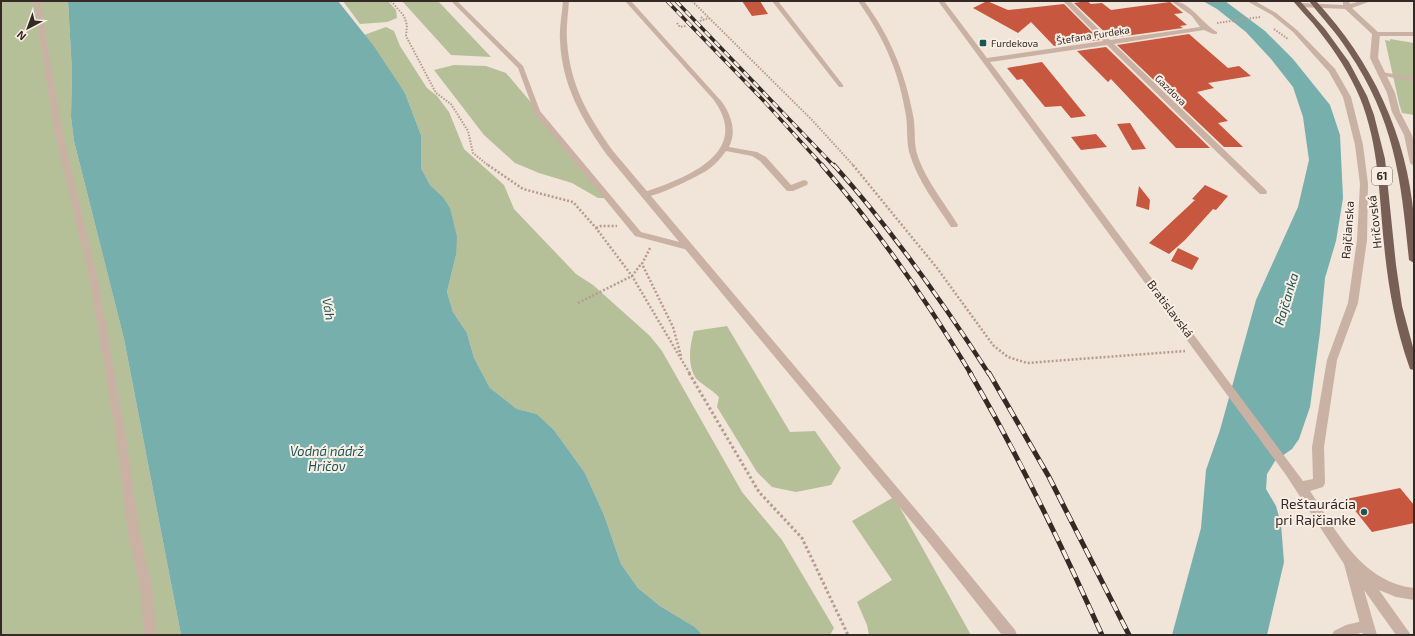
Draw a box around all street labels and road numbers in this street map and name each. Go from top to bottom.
street label: Štefana Furdeka [1055,23,1131,47]
street label: Gazdova [1153,72,1189,108]
road number: 61 [1372,167,1392,185]
street label: Hričovská [1364,195,1384,249]
street label: Rajčianska [1338,200,1357,260]
street label: Bratislavská [1145,277,1197,340]

